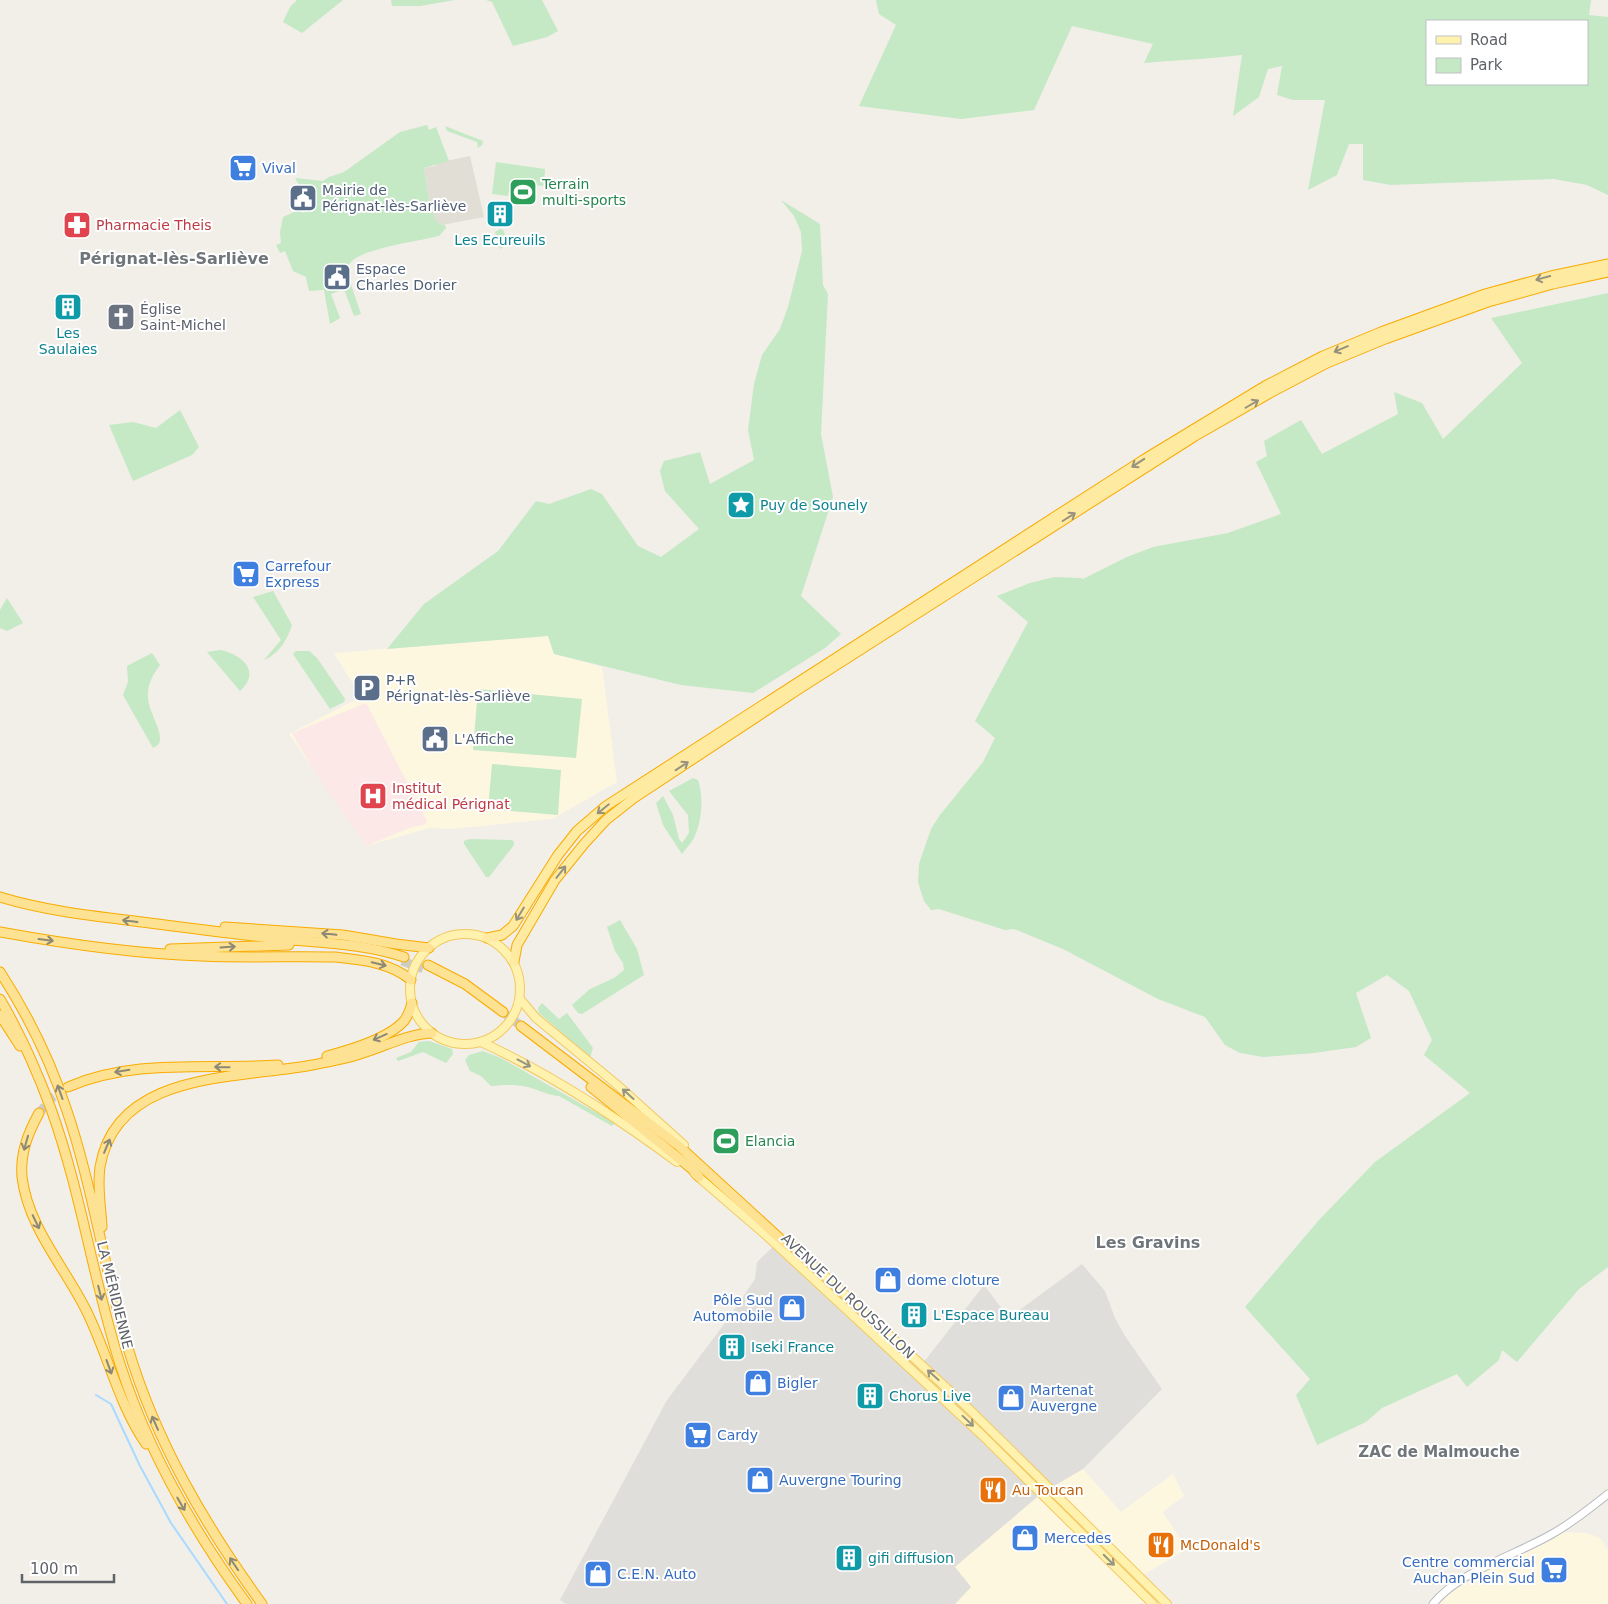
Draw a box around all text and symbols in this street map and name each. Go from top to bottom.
legend [1426,20,1588,85]
text: Road [1470,31,1508,49]
text: Park [1470,56,1503,74]
supermarket icon: Vival [228,153,258,183]
place label: Vival [262,160,296,176]
place label: Terrain multi-sports [541,176,626,208]
sports icon: Terrain multi-sports [508,177,538,207]
place label: Mairie de Pérignat-lès-Sarliève [322,182,466,214]
public building icon: Mairie de Pérignat-lès-Sarliève [288,183,318,213]
building icon: Les Ecureuils [485,199,515,229]
pharmacy icon: Pharmacie Theis [62,210,92,240]
place label: Pharmacie Theis [96,217,212,233]
place label: Les Ecureuils [454,232,546,248]
district label: Pérignat-lès-Sarliève [79,249,269,268]
place label: Espace Charles Dorier [356,261,457,293]
public building icon: Espace Charles Dorier [322,262,352,292]
one-way arrow [1536,274,1552,283]
building icon: Les Saulaies [53,292,83,322]
place label: Église Saint-Michel [140,301,226,333]
church icon: Église Saint-Michel [106,302,136,332]
place label: Les Saulaies [39,325,97,357]
one-way arrow [1333,345,1348,354]
one-way arrow [1244,398,1258,408]
one-way arrow [1132,458,1146,468]
place icon: Puy de Sounely [726,490,756,520]
place label: Puy de Sounely [760,497,868,513]
one-way arrow [1062,512,1076,522]
place label: Carrefour Express [265,558,331,590]
supermarket icon: Carrefour Express [231,559,261,589]
place label: P+R Pérignat-lès-Sarliève [386,672,530,704]
parking icon: P+R Pérignat-lès-Sarliève [352,673,382,703]
public building icon: L'Affiche [420,724,450,754]
place label: L'Affiche [454,731,514,747]
one-way arrow [675,760,689,771]
place label: Institut médical Pérignat [392,780,510,812]
hospital icon: Institut médical Pérignat [358,781,388,811]
one-way arrow [597,804,610,815]
one-way arrow [556,866,567,879]
one-way arrow [515,907,525,921]
one-way arrow [123,915,139,925]
one-way arrow [321,929,337,939]
one-way arrow [38,935,54,945]
one-way arrow [220,942,236,951]
one-way arrow [371,960,387,970]
one-way arrow [373,1032,388,1042]
one-way arrow [517,1058,532,1068]
one-way arrow [214,1062,230,1072]
one-way arrow [115,1067,131,1077]
one-way arrow [55,1085,64,1100]
one-way arrow [621,1088,634,1100]
sports icon: Elancia [711,1126,741,1156]
place label: Elancia [745,1133,795,1149]
one-way arrow [20,1134,30,1150]
one-way arrow [103,1139,112,1154]
one-way arrow [32,1214,41,1229]
street label: AVENUE DU ROUSSILLON [778,1230,918,1362]
district label: Les Gravins [1096,1233,1200,1252]
street label: LA MÉRIDIENNE [94,1239,136,1351]
shop icon: dome cloture [873,1265,903,1295]
place label: dome cloture [907,1272,1000,1288]
one-way arrow [96,1285,105,1301]
place label: Pôle Sud Automobile [693,1292,773,1324]
shop icon: Pôle Sud Automobile [777,1293,807,1323]
building icon: L'Espace Bureau [899,1300,929,1330]
place label: L'Espace Bureau [933,1307,1049,1323]
building icon: Iseki France [717,1332,747,1362]
place label: Iseki France [751,1339,834,1355]
one-way arrow [105,1359,114,1374]
shop icon: Bigler [743,1368,773,1398]
one-way arrow [926,1369,939,1380]
place label: Bigler [777,1375,818,1391]
building icon: Chorus Live [855,1381,885,1411]
place label: Martenat Auvergne [1030,1382,1097,1414]
shop icon: Martenat Auvergne [996,1383,1026,1413]
place label: Chorus Live [889,1388,971,1404]
one-way arrow [961,1415,974,1427]
one-way arrow [150,1416,159,1431]
supermarket icon: Cardy [683,1420,713,1450]
place label: Cardy [717,1427,758,1443]
district label: ZAC de Malmouche [1358,1443,1520,1461]
shop icon: Auvergne Touring [745,1465,775,1495]
place label: Auvergne Touring [779,1472,902,1488]
restaurant icon: Au Toucan [978,1475,1008,1505]
place label: Au Toucan [1012,1482,1084,1498]
one-way arrow [176,1496,186,1510]
shop icon: Mercedes [1010,1523,1040,1553]
place label: Mercedes [1044,1530,1111,1546]
restaurant icon: McDonald's [1146,1530,1176,1560]
place label: McDonald's [1180,1537,1261,1553]
building icon: gifi diffusion [834,1543,864,1573]
place label: gifi diffusion [868,1550,954,1566]
scale bar [22,1552,115,1584]
one-way arrow [1103,1554,1115,1566]
place label: Centre commercial Auchan Plein Sud [1402,1554,1535,1586]
supermarket icon: Centre commercial Auchan Plein Sud [1539,1555,1569,1585]
one-way arrow [229,1558,239,1572]
shop icon: C.E.N. Auto [583,1559,613,1589]
text: 100 m [30,1560,78,1578]
place label: C.E.N. Auto [617,1566,696,1582]

